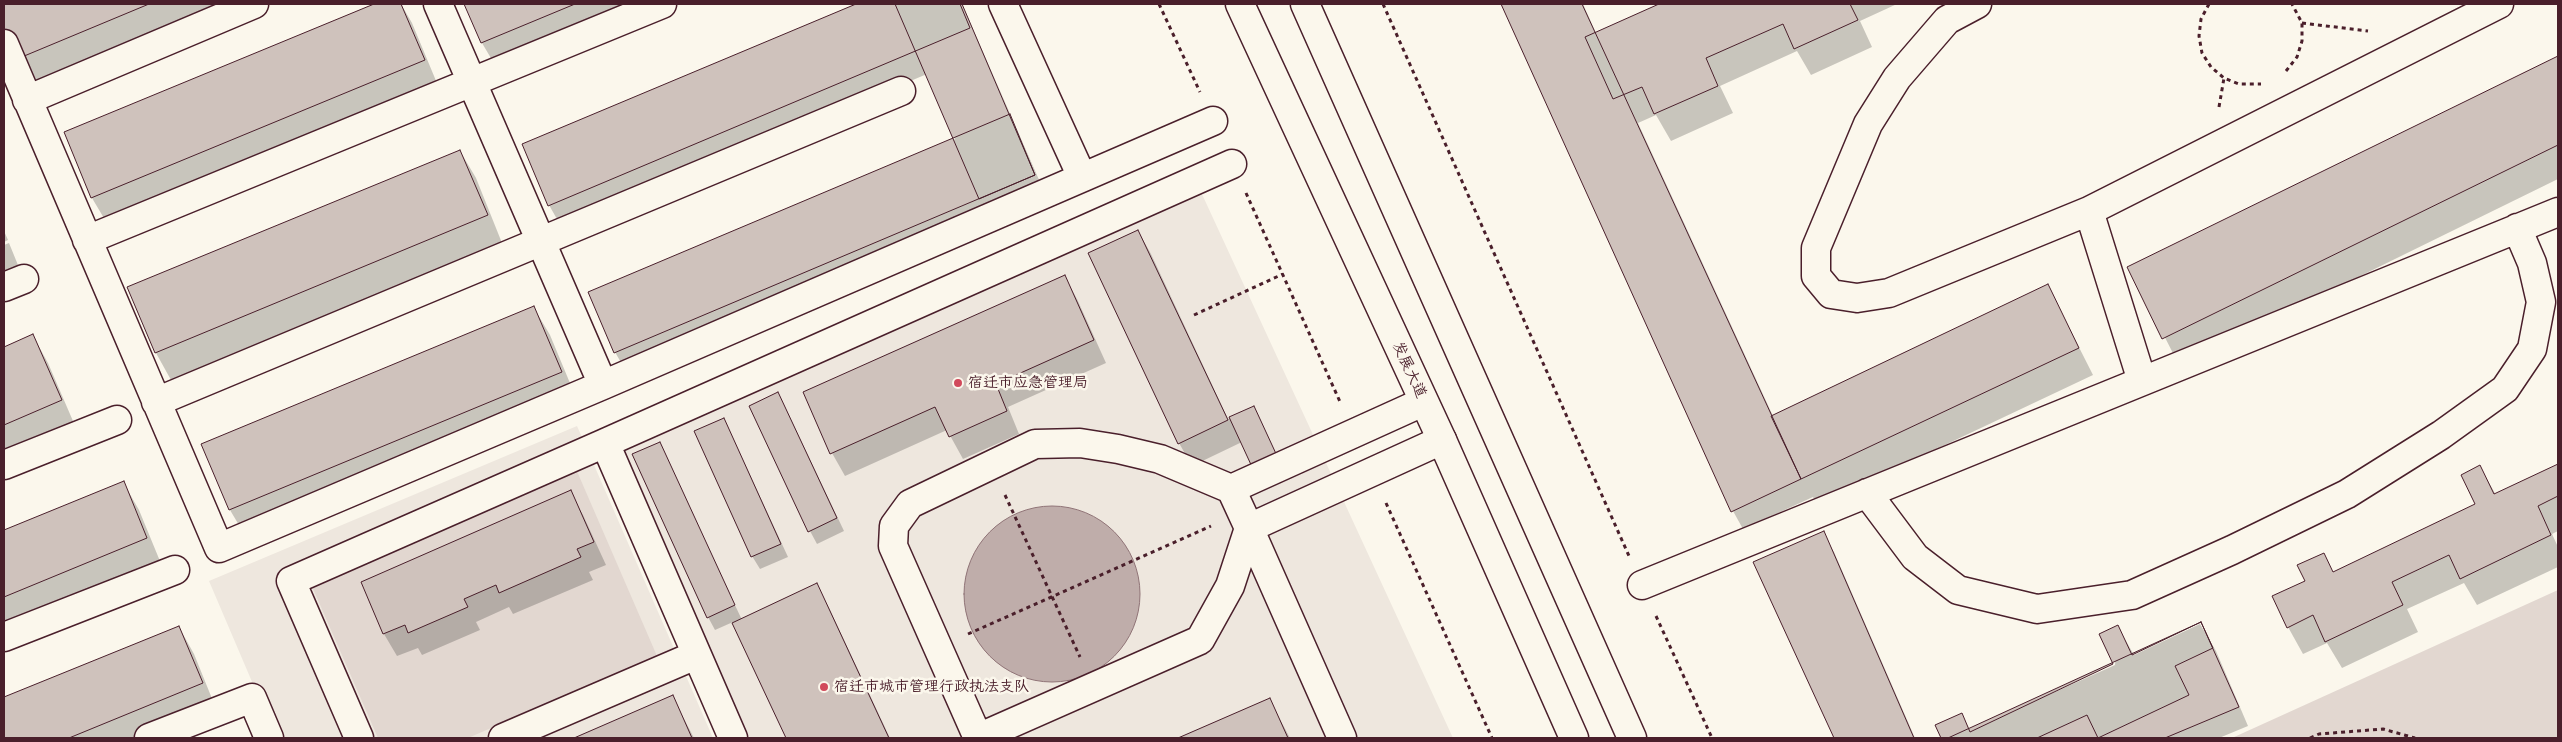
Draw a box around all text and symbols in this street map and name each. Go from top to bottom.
street label: 发展大道 [1388,339,1430,401]
place label: 宿迁市应急管理局 [968,374,1088,392]
marker: 宿迁市应急管理局 [952,377,964,389]
place label: 宿迁市城市管理行政执法支队 [834,678,1029,696]
marker: 宿迁市城市管理行政执法支队 [818,681,830,693]

